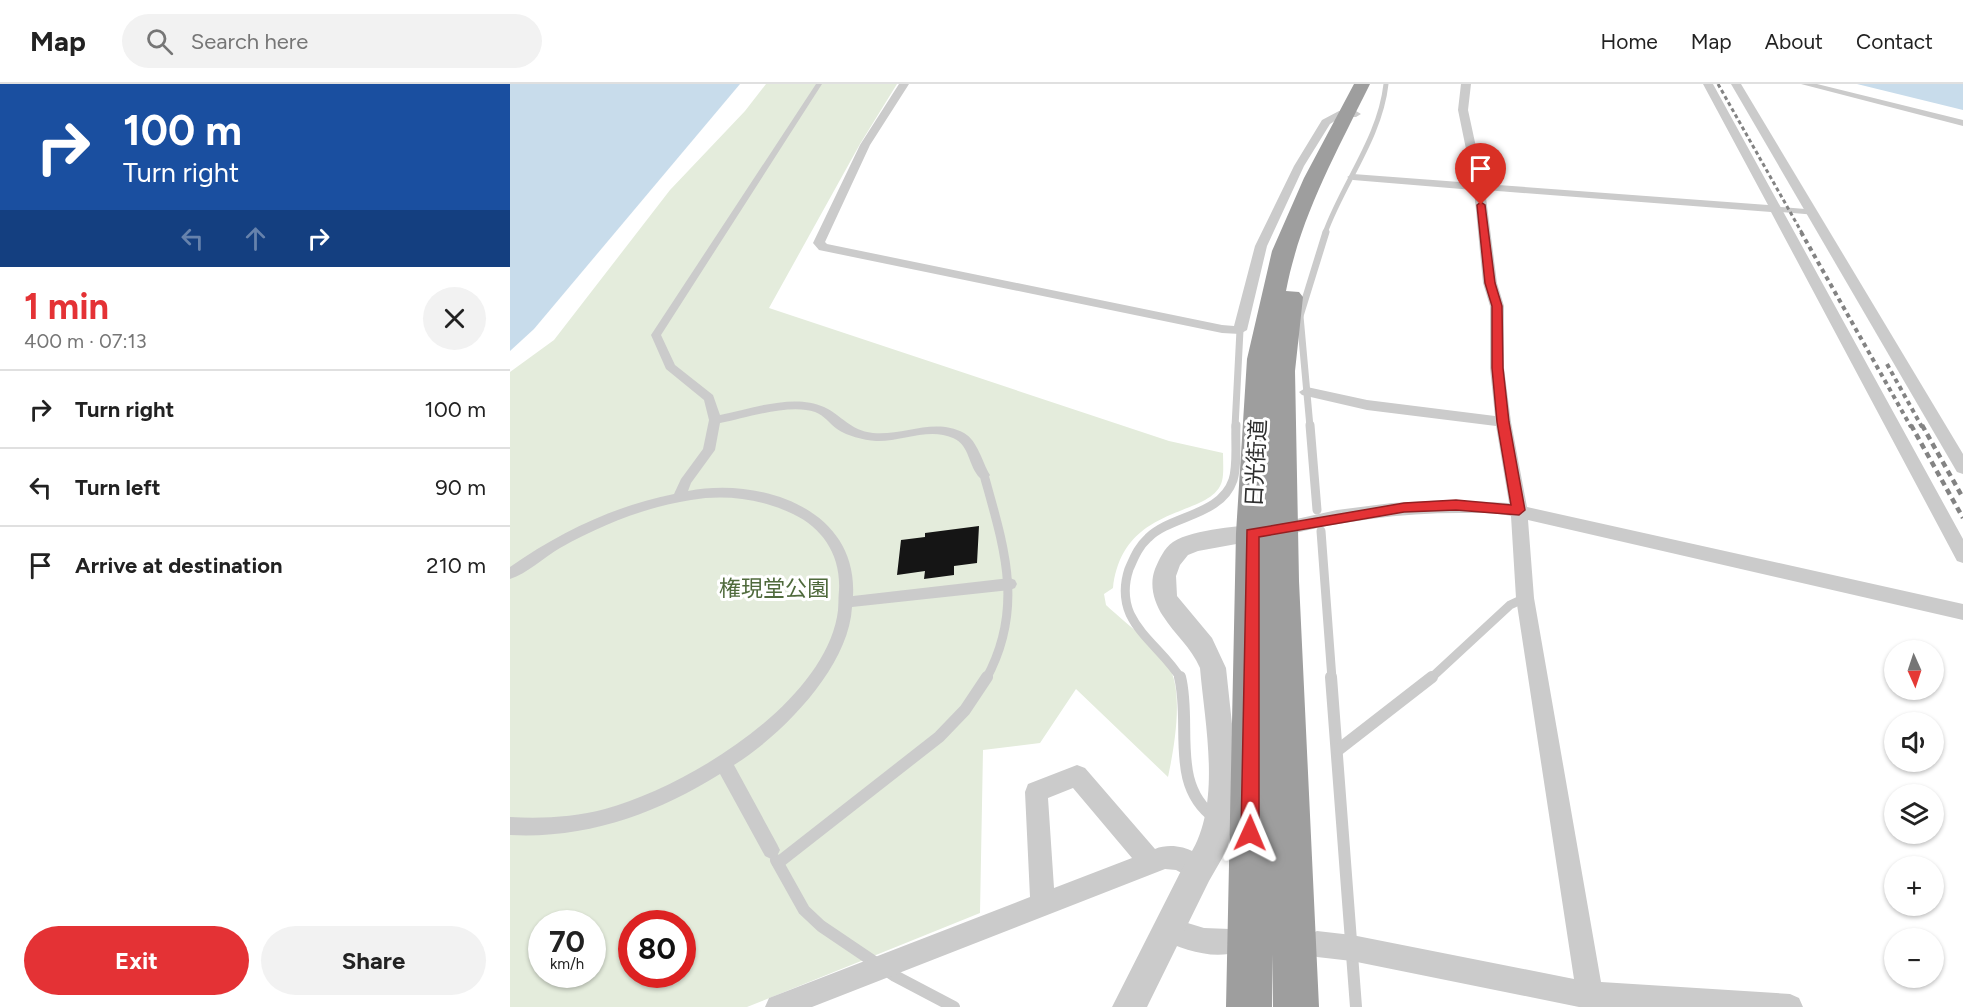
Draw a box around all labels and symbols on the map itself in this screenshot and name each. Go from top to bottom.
pin [1455,143,1506,205]
street label: 日光街道 [1240,418,1272,508]
park label: 権現堂公園 [719,575,829,602]
north arrow [1884,640,1944,700]
position arrow [1218,801,1282,865]
speed limit sign: 80 [618,910,696,988]

